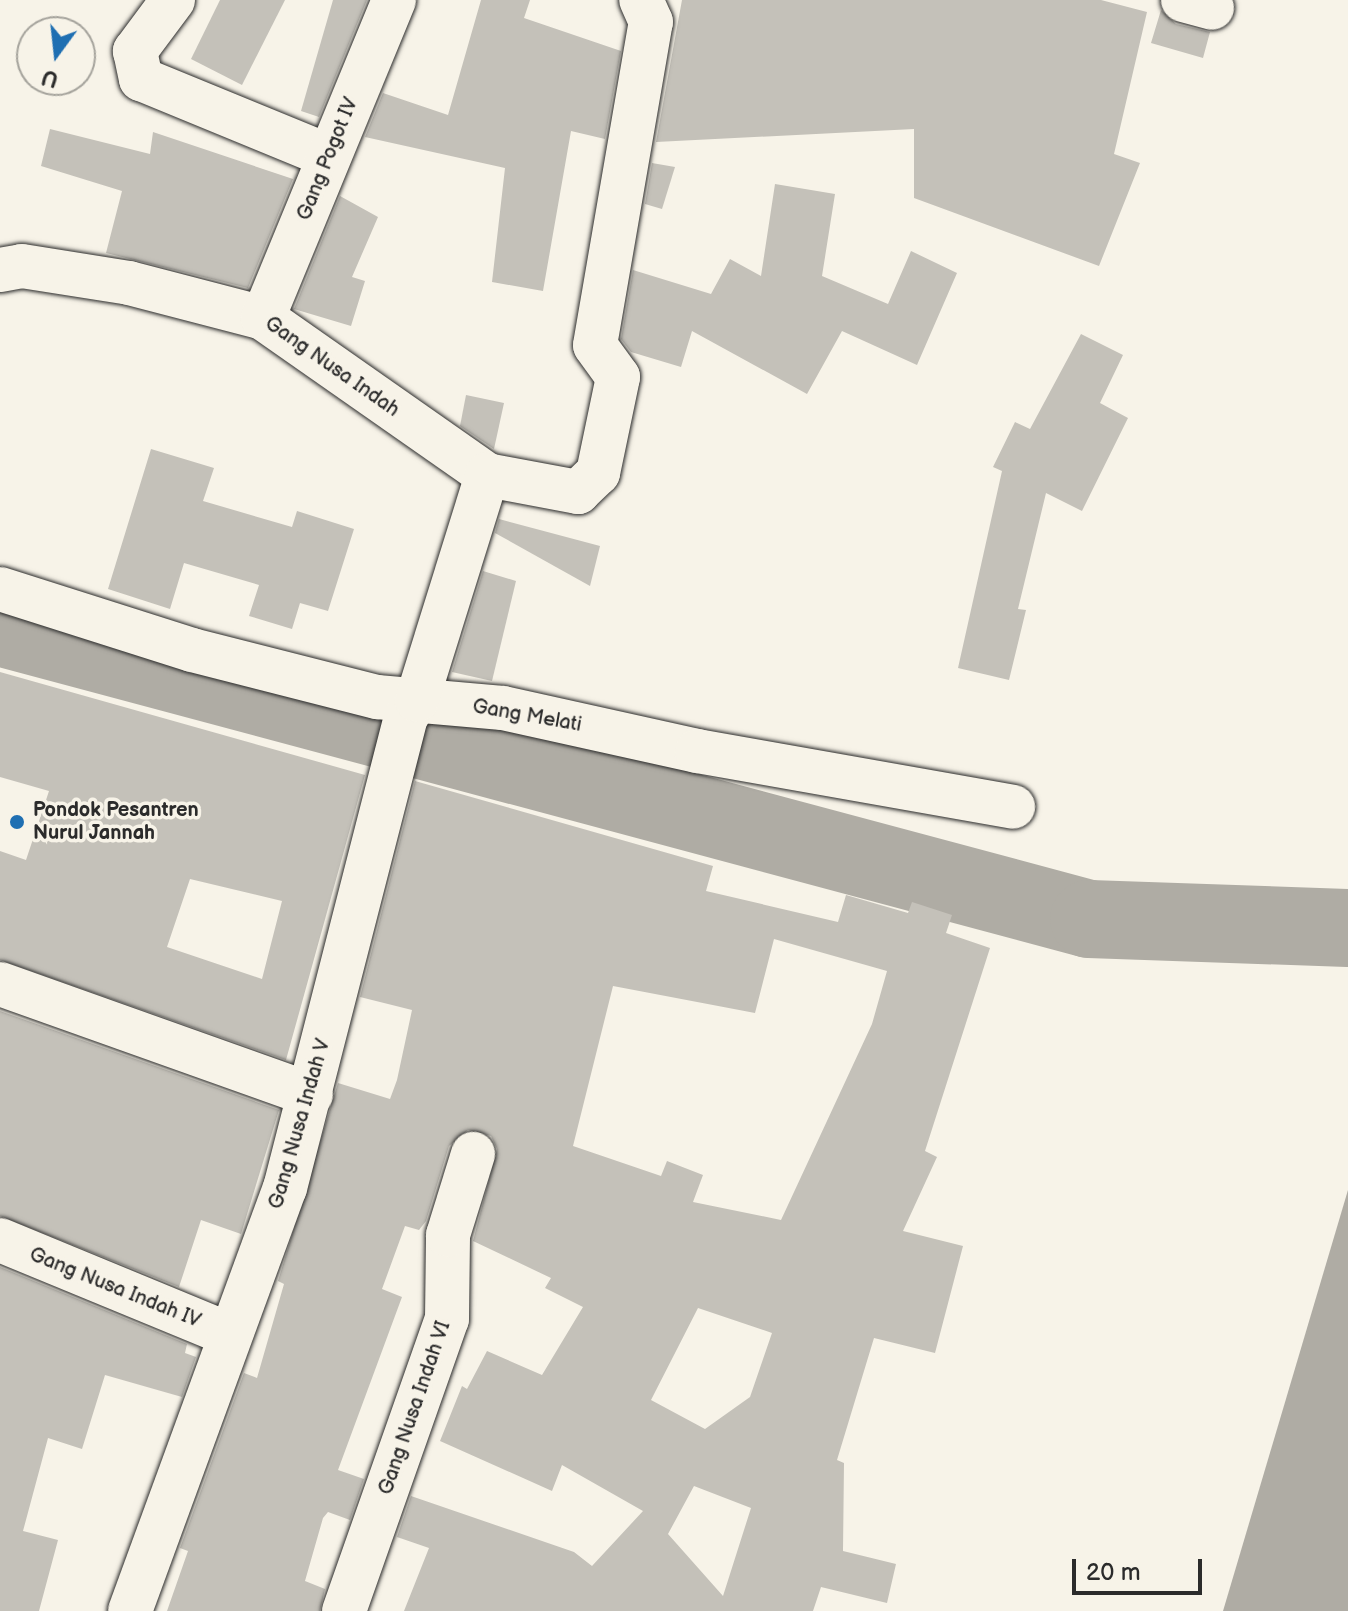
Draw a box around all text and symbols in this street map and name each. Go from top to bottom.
north arrow [16,16,96,96]
text: U [39,63,61,93]
street label: Gang Pogot IV [292,94,364,224]
street label: Gang Nusa Indah [260,312,404,422]
street label: Gang Melati [471,695,583,737]
place label: Pondok Pesantren Nurul Jannah [33,798,199,845]
marker: Pondok Pesantren Nurul Jannah [8,813,26,831]
street label: Gang Nusa Indah V [264,1036,336,1212]
street label: Gang Nusa Indah IV [26,1243,204,1333]
street label: Gang Nusa Indah VI [374,1318,456,1498]
scale bar [1076,1543,1206,1593]
text: 20 m [1086,1558,1141,1587]

